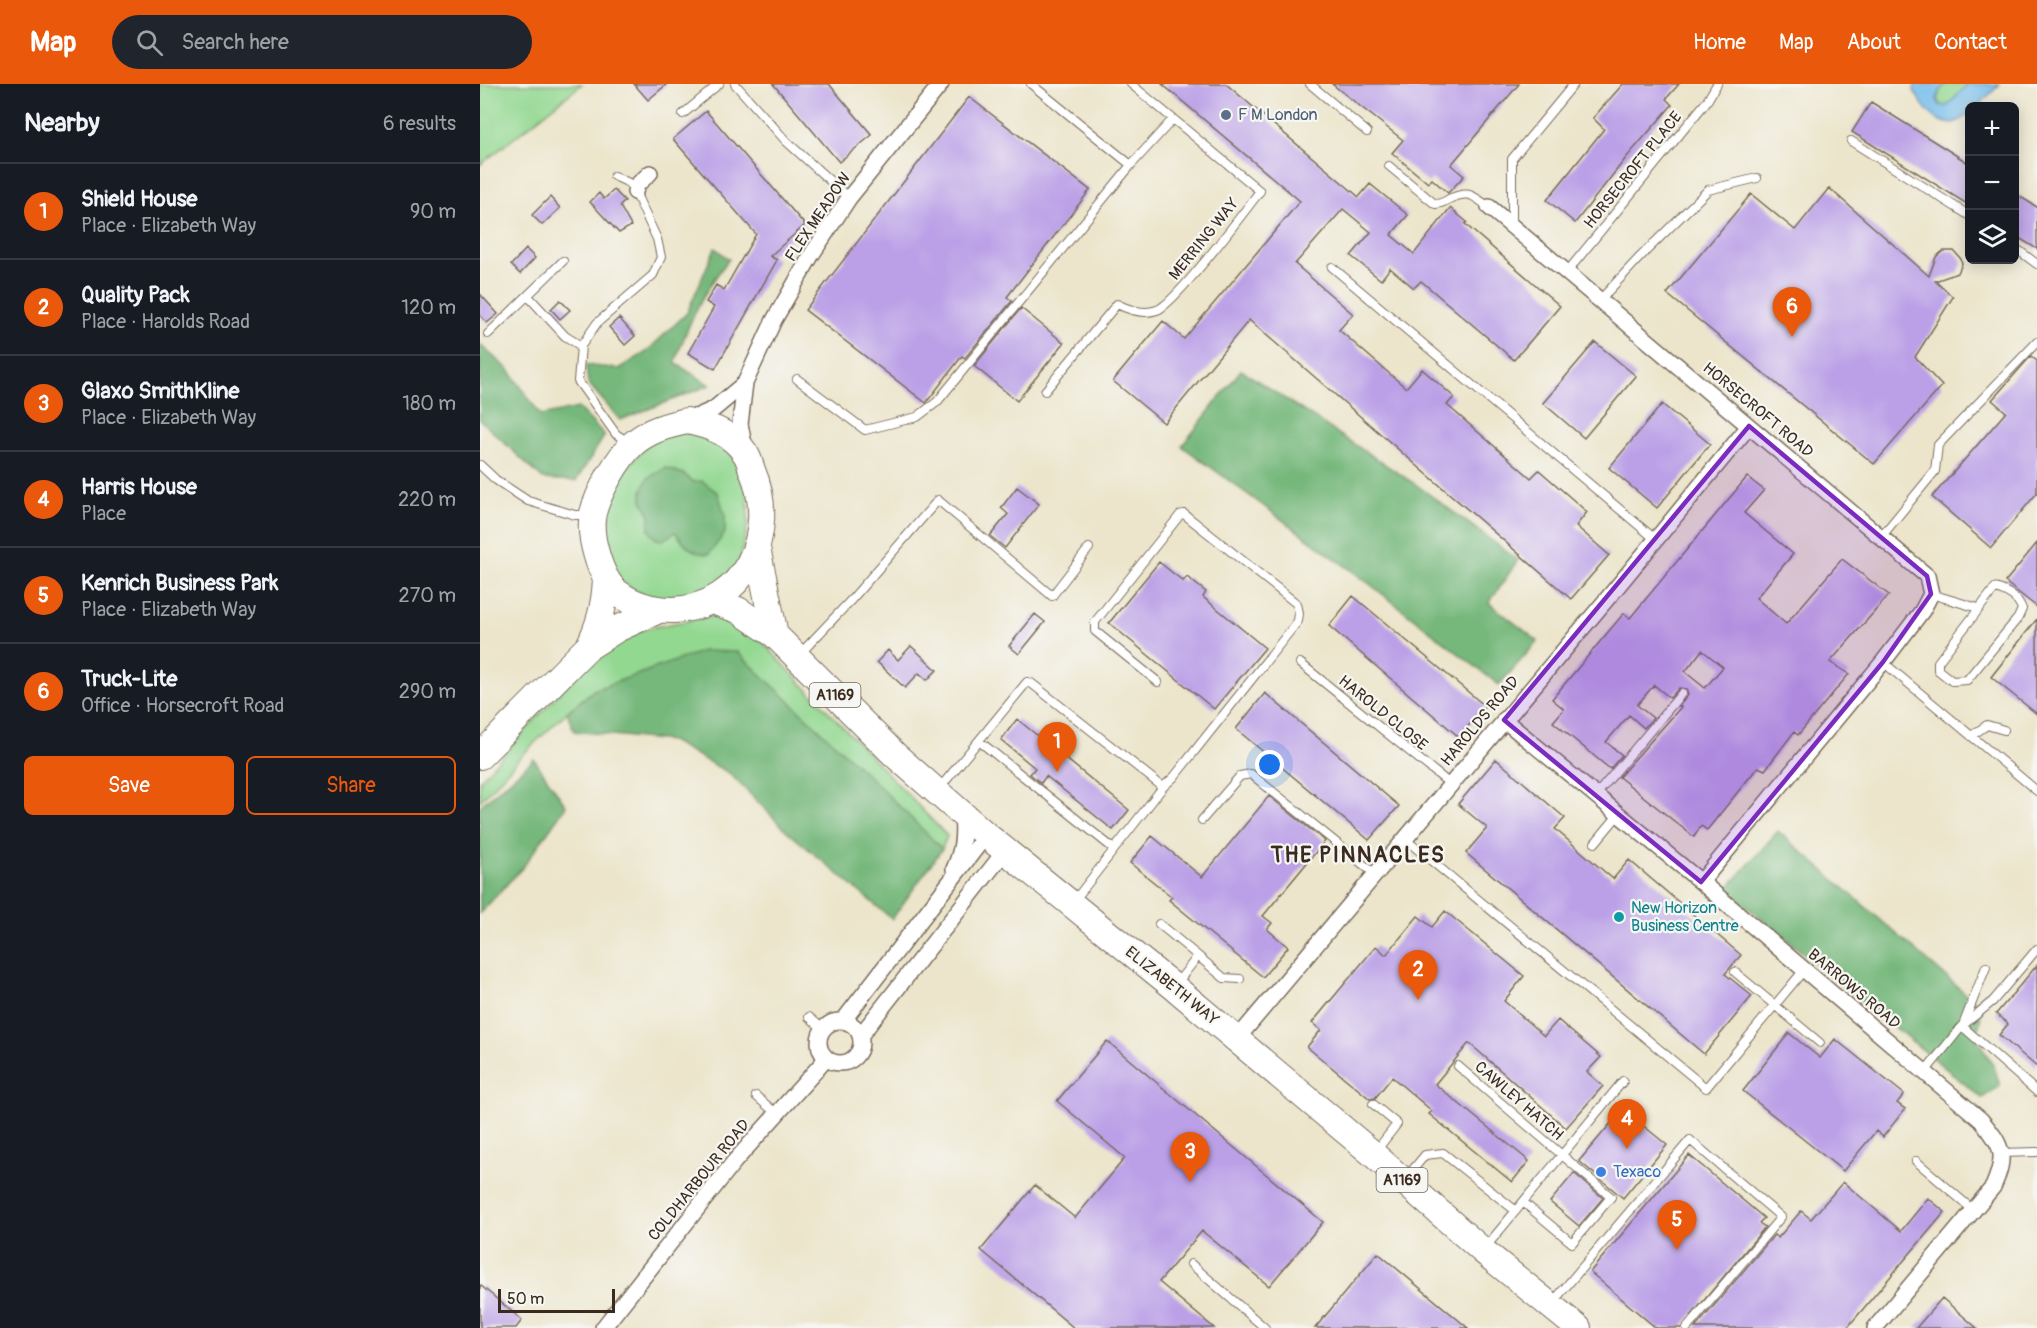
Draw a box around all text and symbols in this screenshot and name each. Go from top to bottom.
search box [112,15,532,69]
text: Map [30,25,76,60]
icon: search [133,26,166,59]
text: Search here [181,28,289,56]
text: Home [1693,29,1746,56]
text: Map [1779,29,1814,56]
text: About [1847,29,1901,56]
text: Contact [1934,29,2007,56]
map controls [1965,102,2019,264]
button: + [1965,102,2019,156]
place label: F M London [1238,105,1318,125]
text: Nearby [24,107,100,139]
street label: HORSECROFT PLACE [1580,107,1686,233]
marker: F M London [1219,108,1233,122]
text: 6 results [383,111,456,136]
button: − [1965,156,2019,210]
street label: FLEX MEADOW [781,168,855,266]
text: Shield House [81,185,197,213]
street label: MERRING WAY [1165,194,1243,284]
text: 1 [40,199,47,224]
text: 90 m [410,199,456,224]
button: layers [1965,210,2019,264]
text: Place · Elizabeth Way [81,213,256,238]
text: Quality Pack [81,281,190,309]
pin: 6 [1772,288,1812,337]
text: 2 [38,295,49,320]
text: 120 m [401,295,456,320]
text: Place · Harolds Road [81,309,250,334]
street label: HORSECROFT ROAD [1699,358,1817,462]
text: Glaxo SmithKline [81,377,239,405]
text: 3 [38,391,49,416]
text: 180 m [402,391,456,416]
text: Place · Elizabeth Way [81,405,256,430]
text: Harris House [81,473,197,501]
text: 4 [38,487,49,512]
text: 220 m [398,487,456,512]
text: Place [81,501,126,526]
text: Kenrich Business Park [81,569,278,597]
text: 5 [38,583,49,608]
text: 270 m [398,583,456,608]
text: Place · Elizabeth Way [81,597,256,622]
text: Truck-Lite [81,665,177,693]
street label: HAROLD CLOSE [1334,671,1432,755]
street label: HAROLDS ROAD [1436,672,1524,770]
text: 6 [38,679,49,704]
text: 290 m [399,679,456,704]
road number: A1169 [810,683,860,707]
text: Office · Horsecroft Road [81,693,284,718]
pin: 1 [1038,722,1076,772]
your location [1255,750,1284,779]
button: Save [24,756,234,815]
button: Share [246,756,456,815]
district label: THE PINNACLES [1270,841,1445,869]
place label: New Horizon Business Centre [1631,898,1739,936]
marker: New Horizon Business Centre [1612,910,1626,924]
street label: ELIZABETH WAY [1121,942,1223,1030]
street label: BARROWS ROAD [1804,945,1904,1033]
pin: 2 [1398,950,1438,1000]
street label: CAWLEY HATCH [1470,1057,1568,1145]
pin: 4 [1608,1100,1646,1149]
street label: COLDHARBOUR ROAD [644,1115,754,1245]
pin: 3 [1170,1132,1210,1182]
place label: Texaco [1613,1162,1661,1182]
marker: Texaco [1594,1165,1608,1179]
road number: A1169 [1376,1168,1428,1192]
pin: 5 [1658,1200,1696,1250]
scale bar [498,1286,615,1314]
text: 50 m [507,1289,544,1309]

